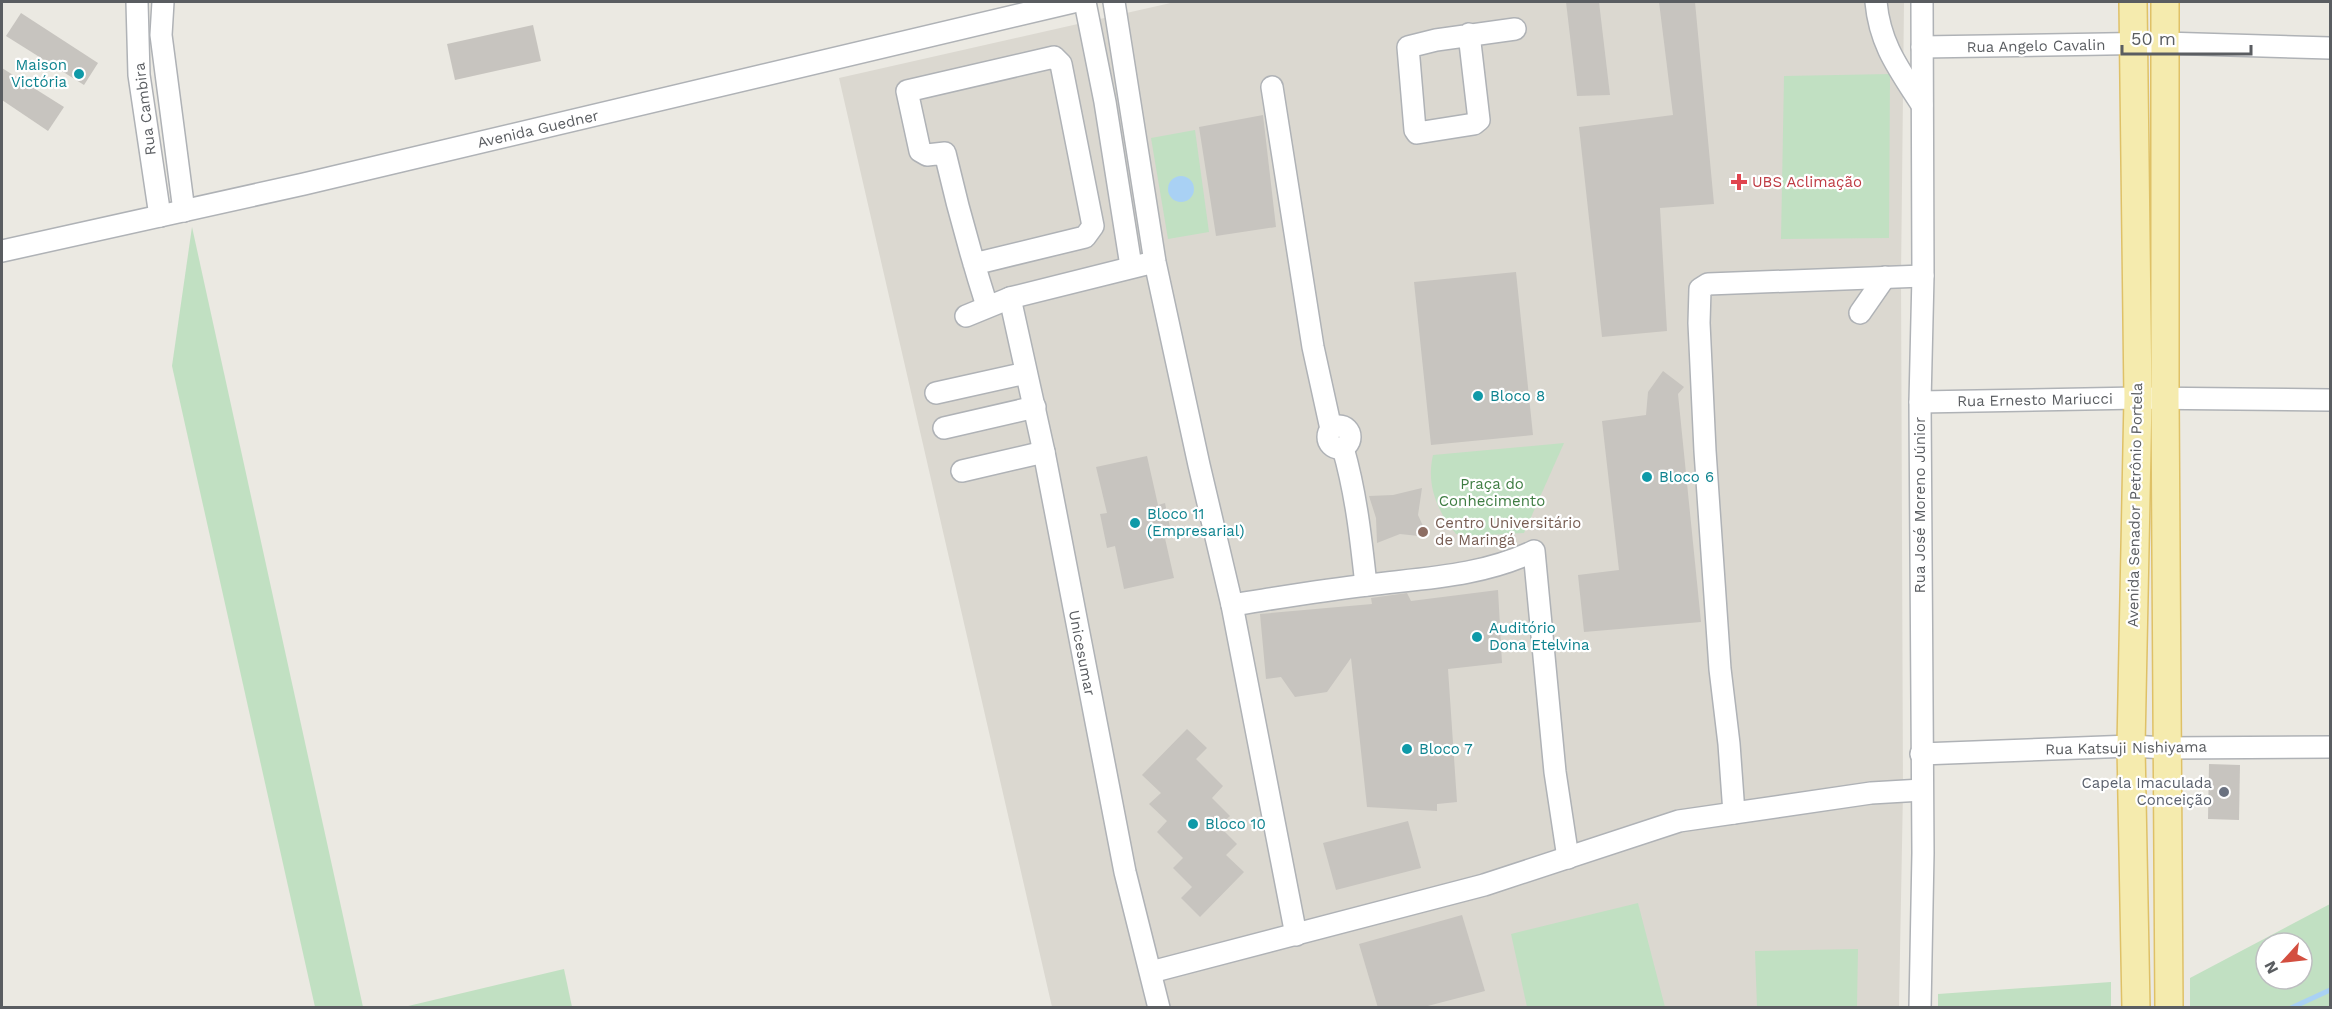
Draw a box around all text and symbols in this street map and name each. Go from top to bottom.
scale bar [2122,18,2251,56]
text: 50 m [2131,28,2176,49]
street label: Rua Angelo Cavalin [1966,36,2106,56]
place label: Maison Victória [11,56,68,91]
street label: Rua Cambira [130,61,160,156]
marker: Maison Victória [72,67,86,81]
street label: Avenida Guedner [476,106,600,152]
marker: UBS Aclimação [1730,173,1748,191]
place label: UBS Aclimação [1752,173,1862,191]
street label: Avenida Senador Petrônio Portela [2124,382,2146,628]
place label: Bloco 8 [1490,387,1545,405]
marker: Bloco 8 [1471,389,1485,403]
street label: Rua Ernesto Mariucci [1957,390,2113,410]
street label: Rua José Moreno Júnior [1911,417,1929,593]
place label: Bloco 6 [1659,468,1714,486]
marker: Bloco 6 [1640,470,1654,484]
park label: Praça do Conhecimento [1439,475,1545,510]
place label: Bloco 11 (Empresarial) [1147,505,1244,540]
place label: Centro Universitário de Maringá [1435,514,1581,549]
marker: Bloco 11 (Empresarial) [1128,516,1142,530]
marker: Centro Universitário de Maringá [1416,525,1430,539]
street label: Unicesumar [1065,609,1099,697]
place label: Auditório Dona Etelvina [1489,619,1590,654]
marker: Auditório Dona Etelvina [1470,630,1484,644]
street label: Rua Katsuji Nishiyama [2045,738,2207,758]
place label: Bloco 7 [1419,740,1473,758]
marker: Bloco 7 [1400,742,1414,756]
place label: Capela Imaculada Conceição [2082,774,2212,809]
marker: Capela Imaculada Conceição [2217,785,2231,799]
place label: Bloco 10 [1205,815,1266,833]
marker: Bloco 10 [1186,817,1200,831]
north arrow [2254,931,2314,991]
text: N [2260,958,2282,977]

